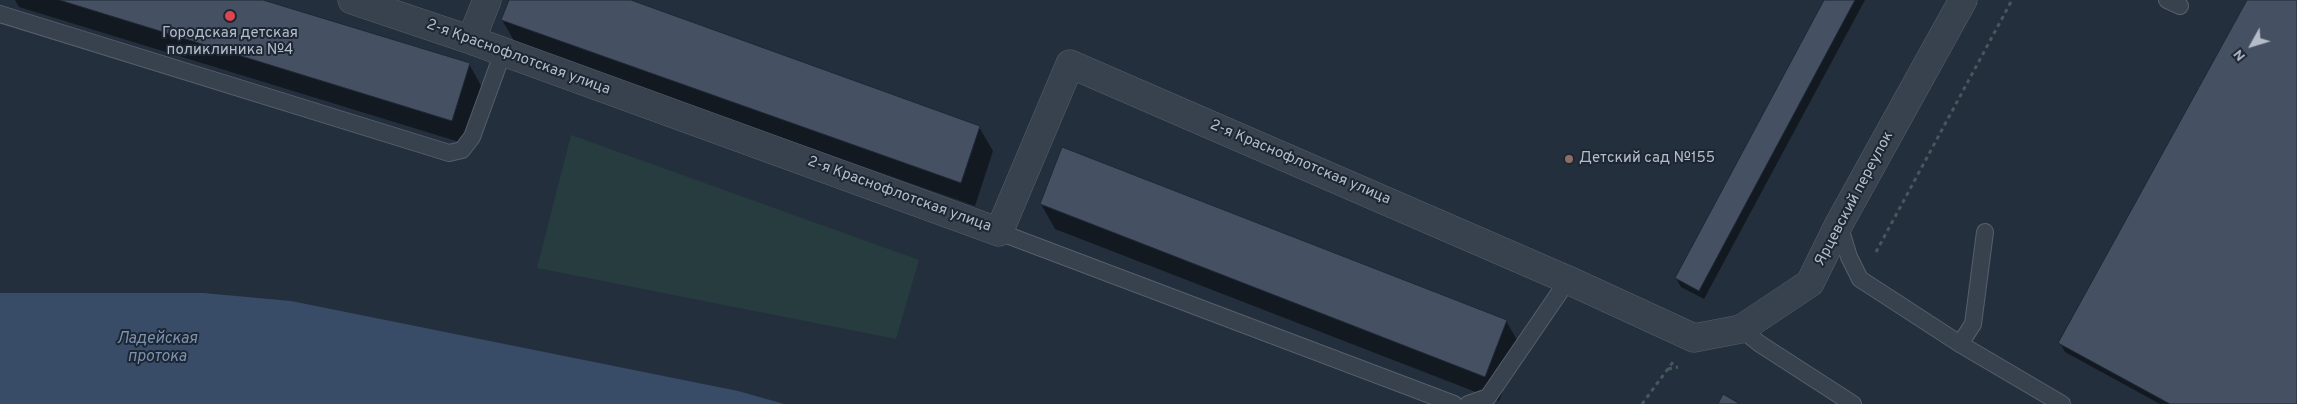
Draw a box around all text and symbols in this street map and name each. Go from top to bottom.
marker: Городская детская поликлиника №4 [223,9,237,23]
street label: 2-я Краснофлотская улица [424,16,612,100]
north arrow [2227,20,2277,70]
place label: Городская детская поликлиника №4 [162,25,298,60]
text: N [2230,45,2250,64]
street label: 2-я Краснофлотская улица [1207,117,1393,209]
street label: Ярцевский переулок [1812,128,1898,270]
place label: Детский сад №155 [1579,150,1715,168]
street label: 2-я Краснофлотская улица [805,153,993,237]
marker: Детский сад №155 [1563,153,1575,165]
water label: Ладейская протока [117,330,197,368]

